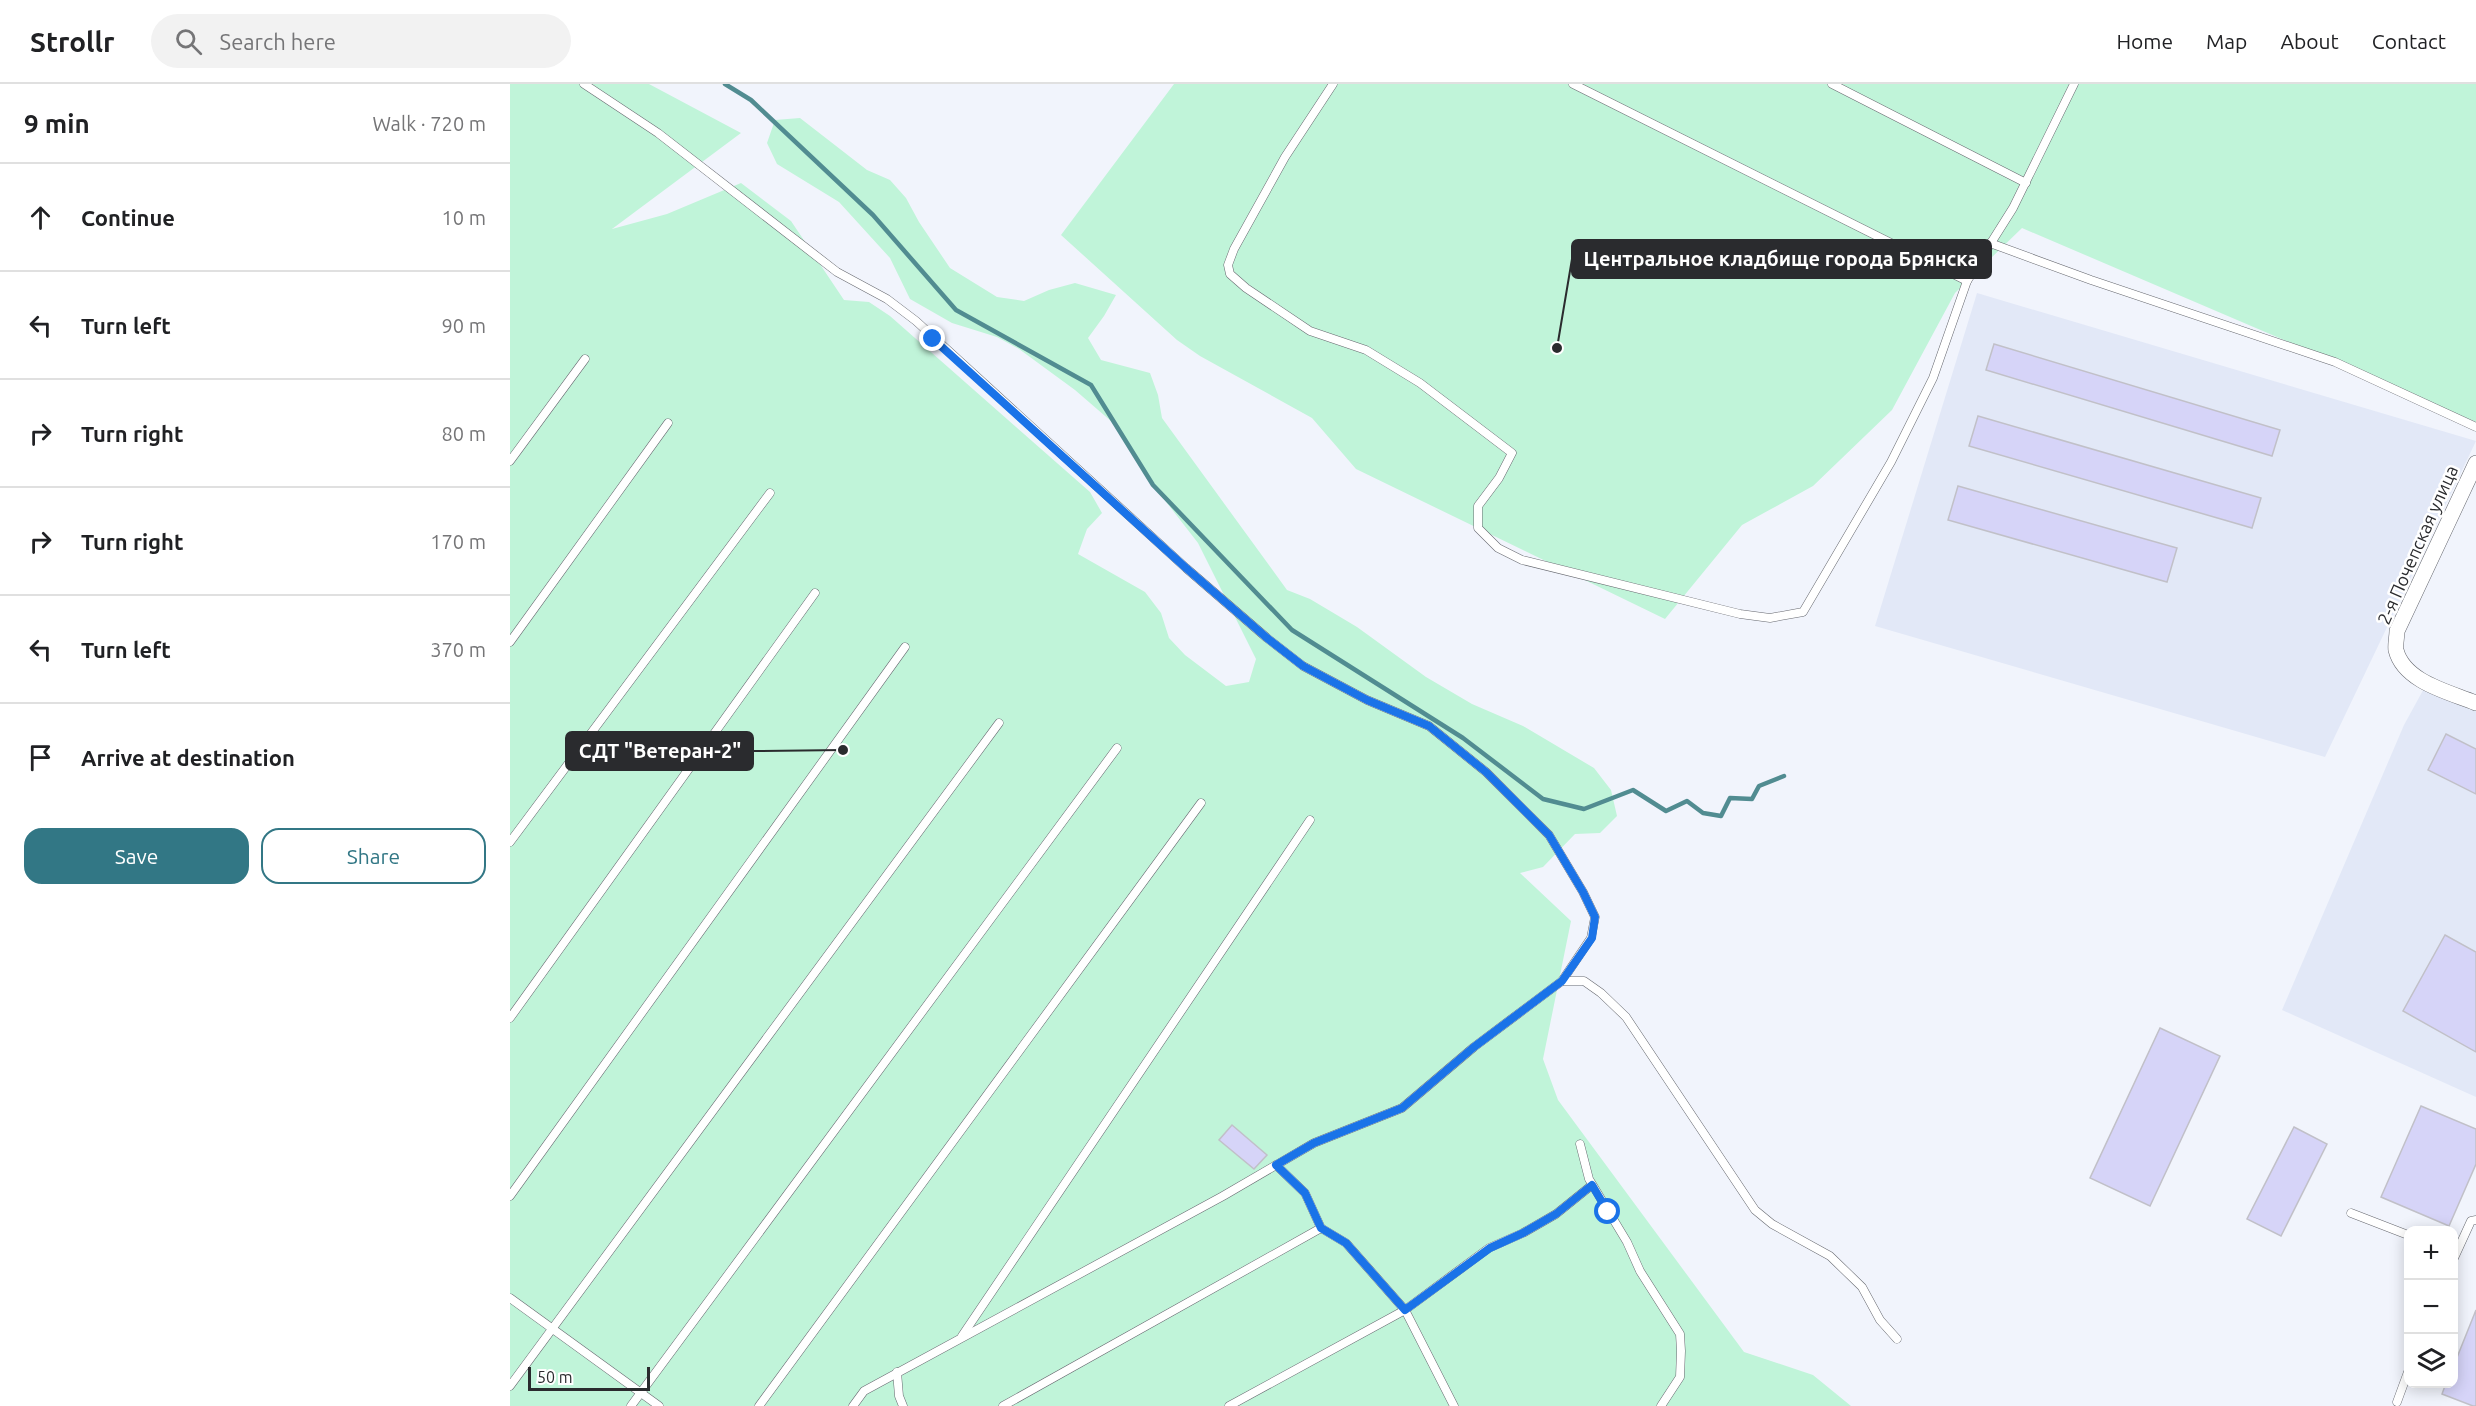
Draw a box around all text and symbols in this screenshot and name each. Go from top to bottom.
search box [151,14,571,68]
icon: search [172,25,205,58]
text: Strollr [30,26,115,57]
text: Search here [220,29,336,54]
text: Home [2116,29,2173,53]
text: Map [2206,29,2247,53]
text: About [2280,29,2339,53]
text: Contact [2372,29,2446,53]
text: 9 min [24,109,90,138]
text: Walk · 720 m [373,112,486,135]
icon: ahead [24,201,57,234]
text: Continue [81,205,175,230]
text: 10 m [442,206,486,229]
callout: Центральное кладбище города Брянска [1572,240,1991,278]
text: Центральное кладбище города Брянска [1584,247,1978,270]
icon: left [24,309,57,342]
text: Turn left [81,313,171,338]
text: 90 m [442,314,486,337]
route end [919,325,945,351]
icon: right [24,417,57,450]
text: Turn right [81,421,183,446]
text: 80 m [442,422,486,445]
street label: 2-я Почепская улица [2373,462,2461,627]
icon: right [24,525,57,558]
text: Turn right [81,529,183,554]
text: 170 m [430,530,486,553]
icon: left [24,633,57,666]
text: Turn left [81,637,171,662]
text: 370 m [430,638,486,661]
callout: СДТ "Ветеран-2" [566,732,753,770]
text: СДТ "Ветеран-2" [579,739,741,762]
icon: arrive [24,741,57,774]
text: Arrive at destination [81,745,295,770]
button: Save [24,828,249,884]
button: Share [261,828,486,884]
route start [1594,1198,1620,1224]
map controls [2404,1226,2458,1388]
button: + [2404,1226,2458,1280]
button: − [2404,1280,2458,1334]
button: layers [2404,1334,2458,1388]
scale bar [528,1364,650,1392]
text: 50 m [537,1368,573,1386]

